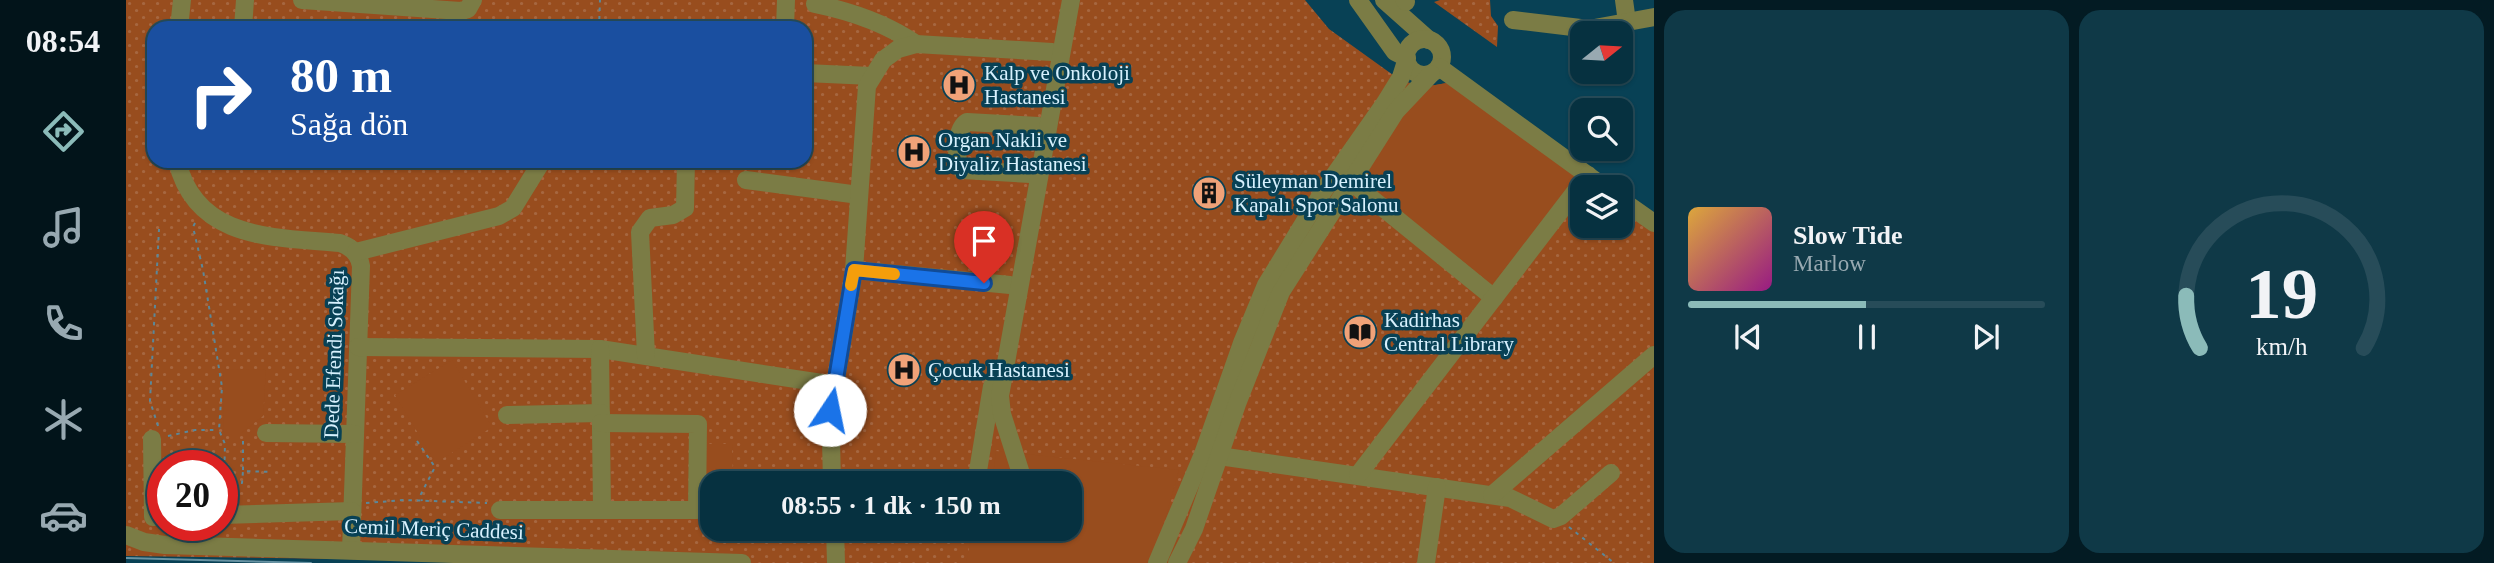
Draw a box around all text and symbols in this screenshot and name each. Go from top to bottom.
north arrow [1570,21,1633,84]
map controls [1570,21,1633,238]
text: 08:54 [26,23,100,59]
text: 80 m [290,48,392,103]
icon: right [175,49,266,140]
place label: Kalp ve Onkoloji Hastanesi [984,61,1130,109]
hospital icon: Kalp ve Onkoloji Hastanesi [940,66,978,104]
button: search [1570,98,1633,161]
text: Sağa dön [290,106,408,142]
icon: directions [39,107,88,156]
place label: Organ Nakli ve Diyaliz Hastanesi [938,128,1087,176]
hospital icon: Organ Nakli ve Diyaliz Hastanesi [895,133,933,171]
place label: Süleyman Demirel Kapalı Spor Salonu [1234,169,1399,217]
building icon: Süleyman Demirel Kapalı Spor Salonu [1190,174,1228,212]
button: layers [1570,175,1633,238]
icon: music [39,203,88,252]
pin [954,211,1014,283]
text: Slow Tide [1793,221,1903,250]
icon: arrive [965,222,1003,260]
text: Marlow [1793,251,1866,276]
text: 19 [2245,253,2318,334]
street label: Dede Efendi Sokağı [319,269,349,439]
icon: phone [39,299,88,348]
place label: Kadirhas Central Library [1384,308,1515,356]
library icon: Kadirhas Central Library [1341,313,1379,351]
icon: previous [1729,318,1767,356]
icon: pause [1848,318,1886,356]
icon: next [1967,318,2005,356]
text: km/h [2256,332,2308,359]
hospital icon: Çocuk Hastanesi [885,351,923,389]
place label: Çocuk Hastanesi [928,358,1070,382]
position arrow [793,373,867,447]
icon: climate [39,395,88,444]
speed limit sign: 20 [147,450,238,541]
icon: car [39,491,88,540]
text: 08:55 · 1 dk · 150 m [781,491,1001,520]
street label: Cemil Meriç Caddesi [344,514,524,544]

